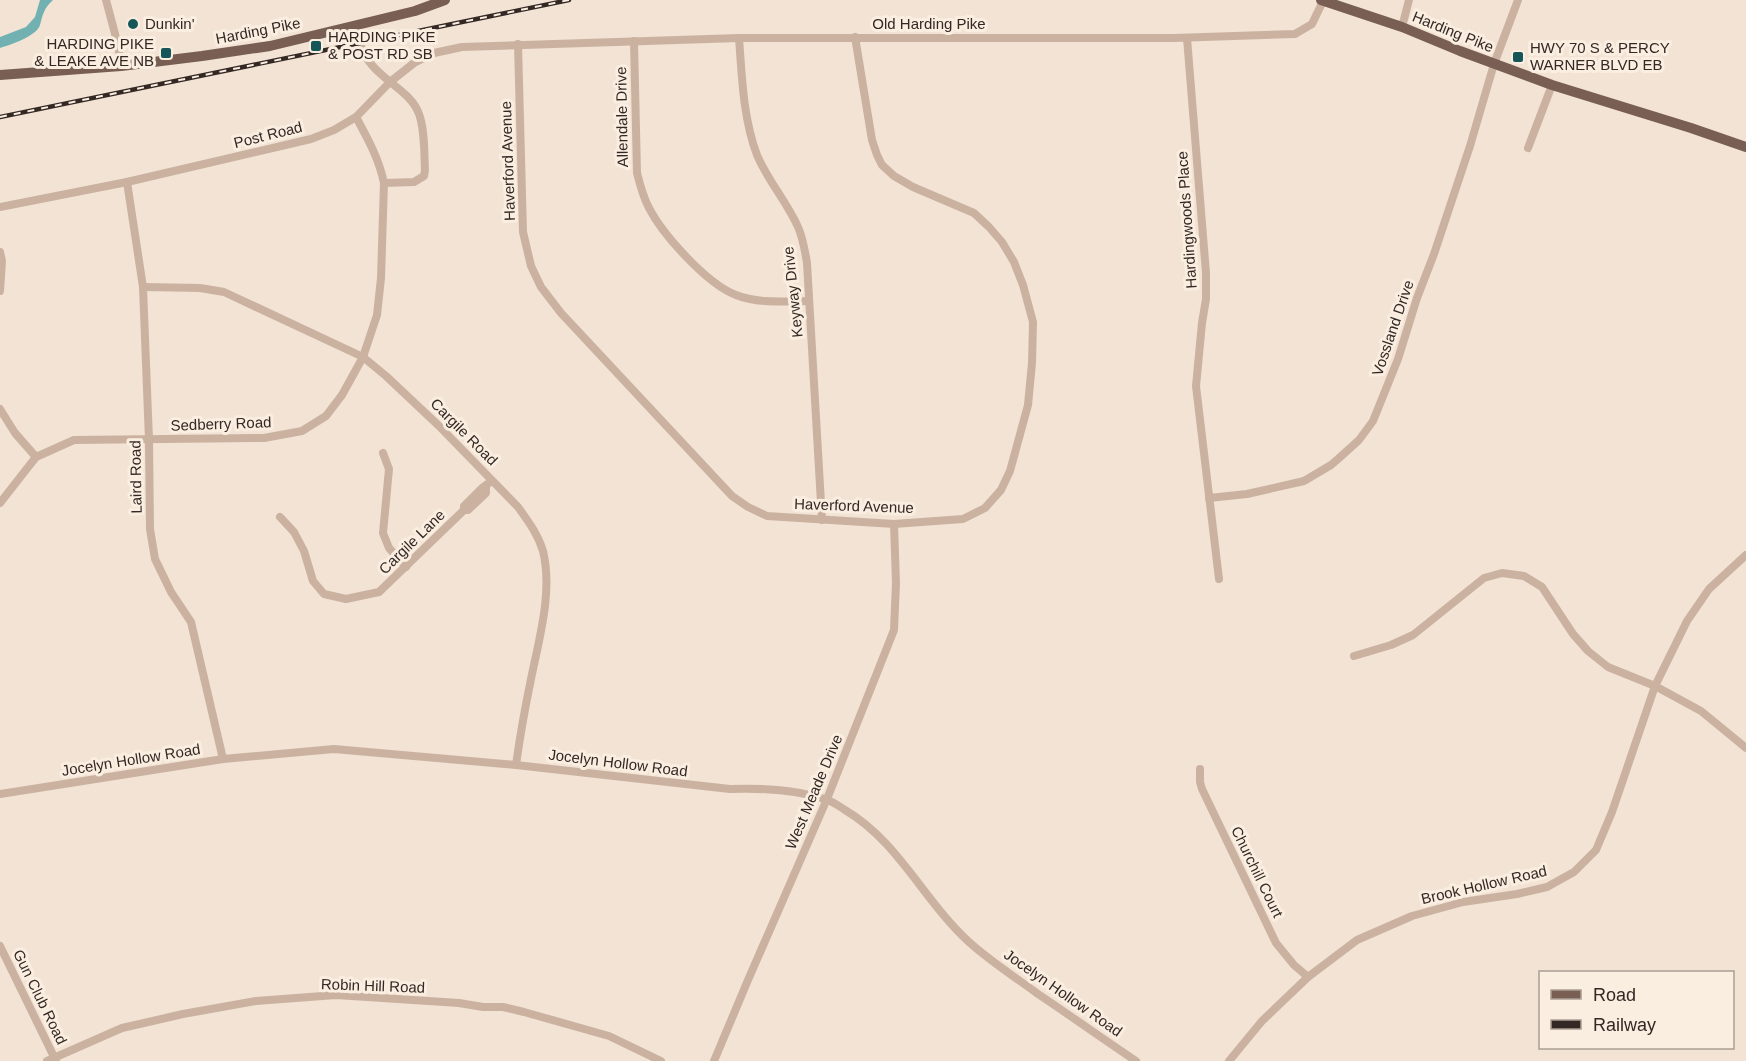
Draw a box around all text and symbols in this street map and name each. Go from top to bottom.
street label: Harding Pike [1410,8,1496,56]
street label: Harding Pike [214,14,302,47]
place label: Dunkin' [145,15,195,32]
street label: Old Harding Pike [872,15,986,32]
marker: Dunkin' [126,17,140,31]
place label: HARDING PIKE & POST RD SB [328,28,436,62]
place label: HARDING PIKE & LEAKE AVE NB [34,35,154,69]
marker: HARDING PIKE & POST RD SB [309,39,323,53]
place label: HWY 70 S & PERCY WARNER BLVD EB [1530,39,1670,73]
marker: HARDING PIKE & LEAKE AVE NB [159,46,173,60]
marker: HWY 70 S & PERCY WARNER BLVD EB [1511,50,1525,64]
street label: Allendale Drive [612,66,631,168]
street label: Haverford Avenue [497,101,518,221]
street label: Post Road [232,118,304,151]
street label: Hardingwoods Place [1173,151,1200,289]
street label: Keyway Drive [779,246,806,339]
street label: Vossland Drive [1368,278,1417,378]
street label: Cargile Road [427,395,501,469]
street label: Sedberry Road [170,413,272,434]
street label: Laird Road [126,440,145,514]
street label: Haverford Avenue [794,495,914,516]
street label: Cargile Lane [375,506,448,577]
street label: West Meade Drive [782,732,845,852]
street label: Jocelyn Hollow Road [60,740,201,779]
street label: Jocelyn Hollow Road [548,746,689,779]
street label: Churchill Court [1228,823,1287,921]
street label: Brook Hollow Road [1419,862,1548,907]
street label: Jocelyn Hollow Road [1001,945,1126,1040]
street label: Gun Club Road [10,947,71,1047]
legend [1539,971,1734,1049]
street label: Robin Hill Road [321,975,425,996]
text: Road [1593,985,1636,1005]
text: Railway [1593,1015,1656,1035]

